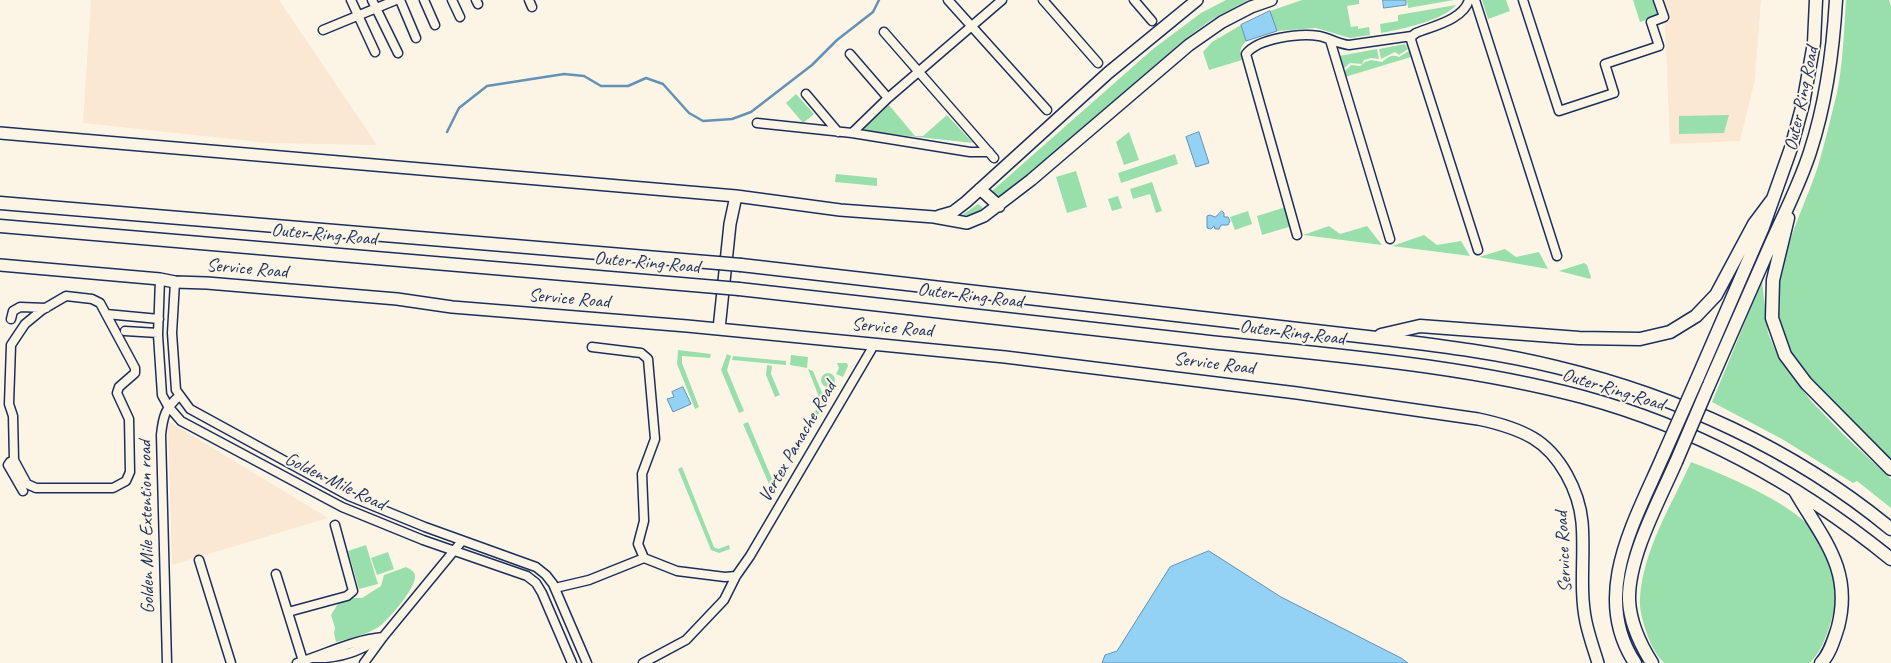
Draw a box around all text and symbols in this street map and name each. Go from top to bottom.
street label: Outer Ring Road [1780,45,1824,153]
street label: Outer Ring Road [270,219,378,251]
street label: Outer Ring Road [593,247,701,279]
street label: Service Road [205,254,289,284]
street label: Outer Ring Road [916,278,1024,314]
street label: Service Road [527,284,611,314]
street label: Service Road [850,313,934,343]
street label: Outer Ring Road [1238,315,1346,351]
street label: Service Road [1172,348,1256,380]
street label: Outer Ring Road [1559,364,1667,416]
street label: Vertex Panache Road [754,378,842,506]
street label: Golden Mile Extention road [134,440,160,614]
street label: Golden Mile Road [281,448,389,516]
street label: Service Road [1550,511,1578,593]

